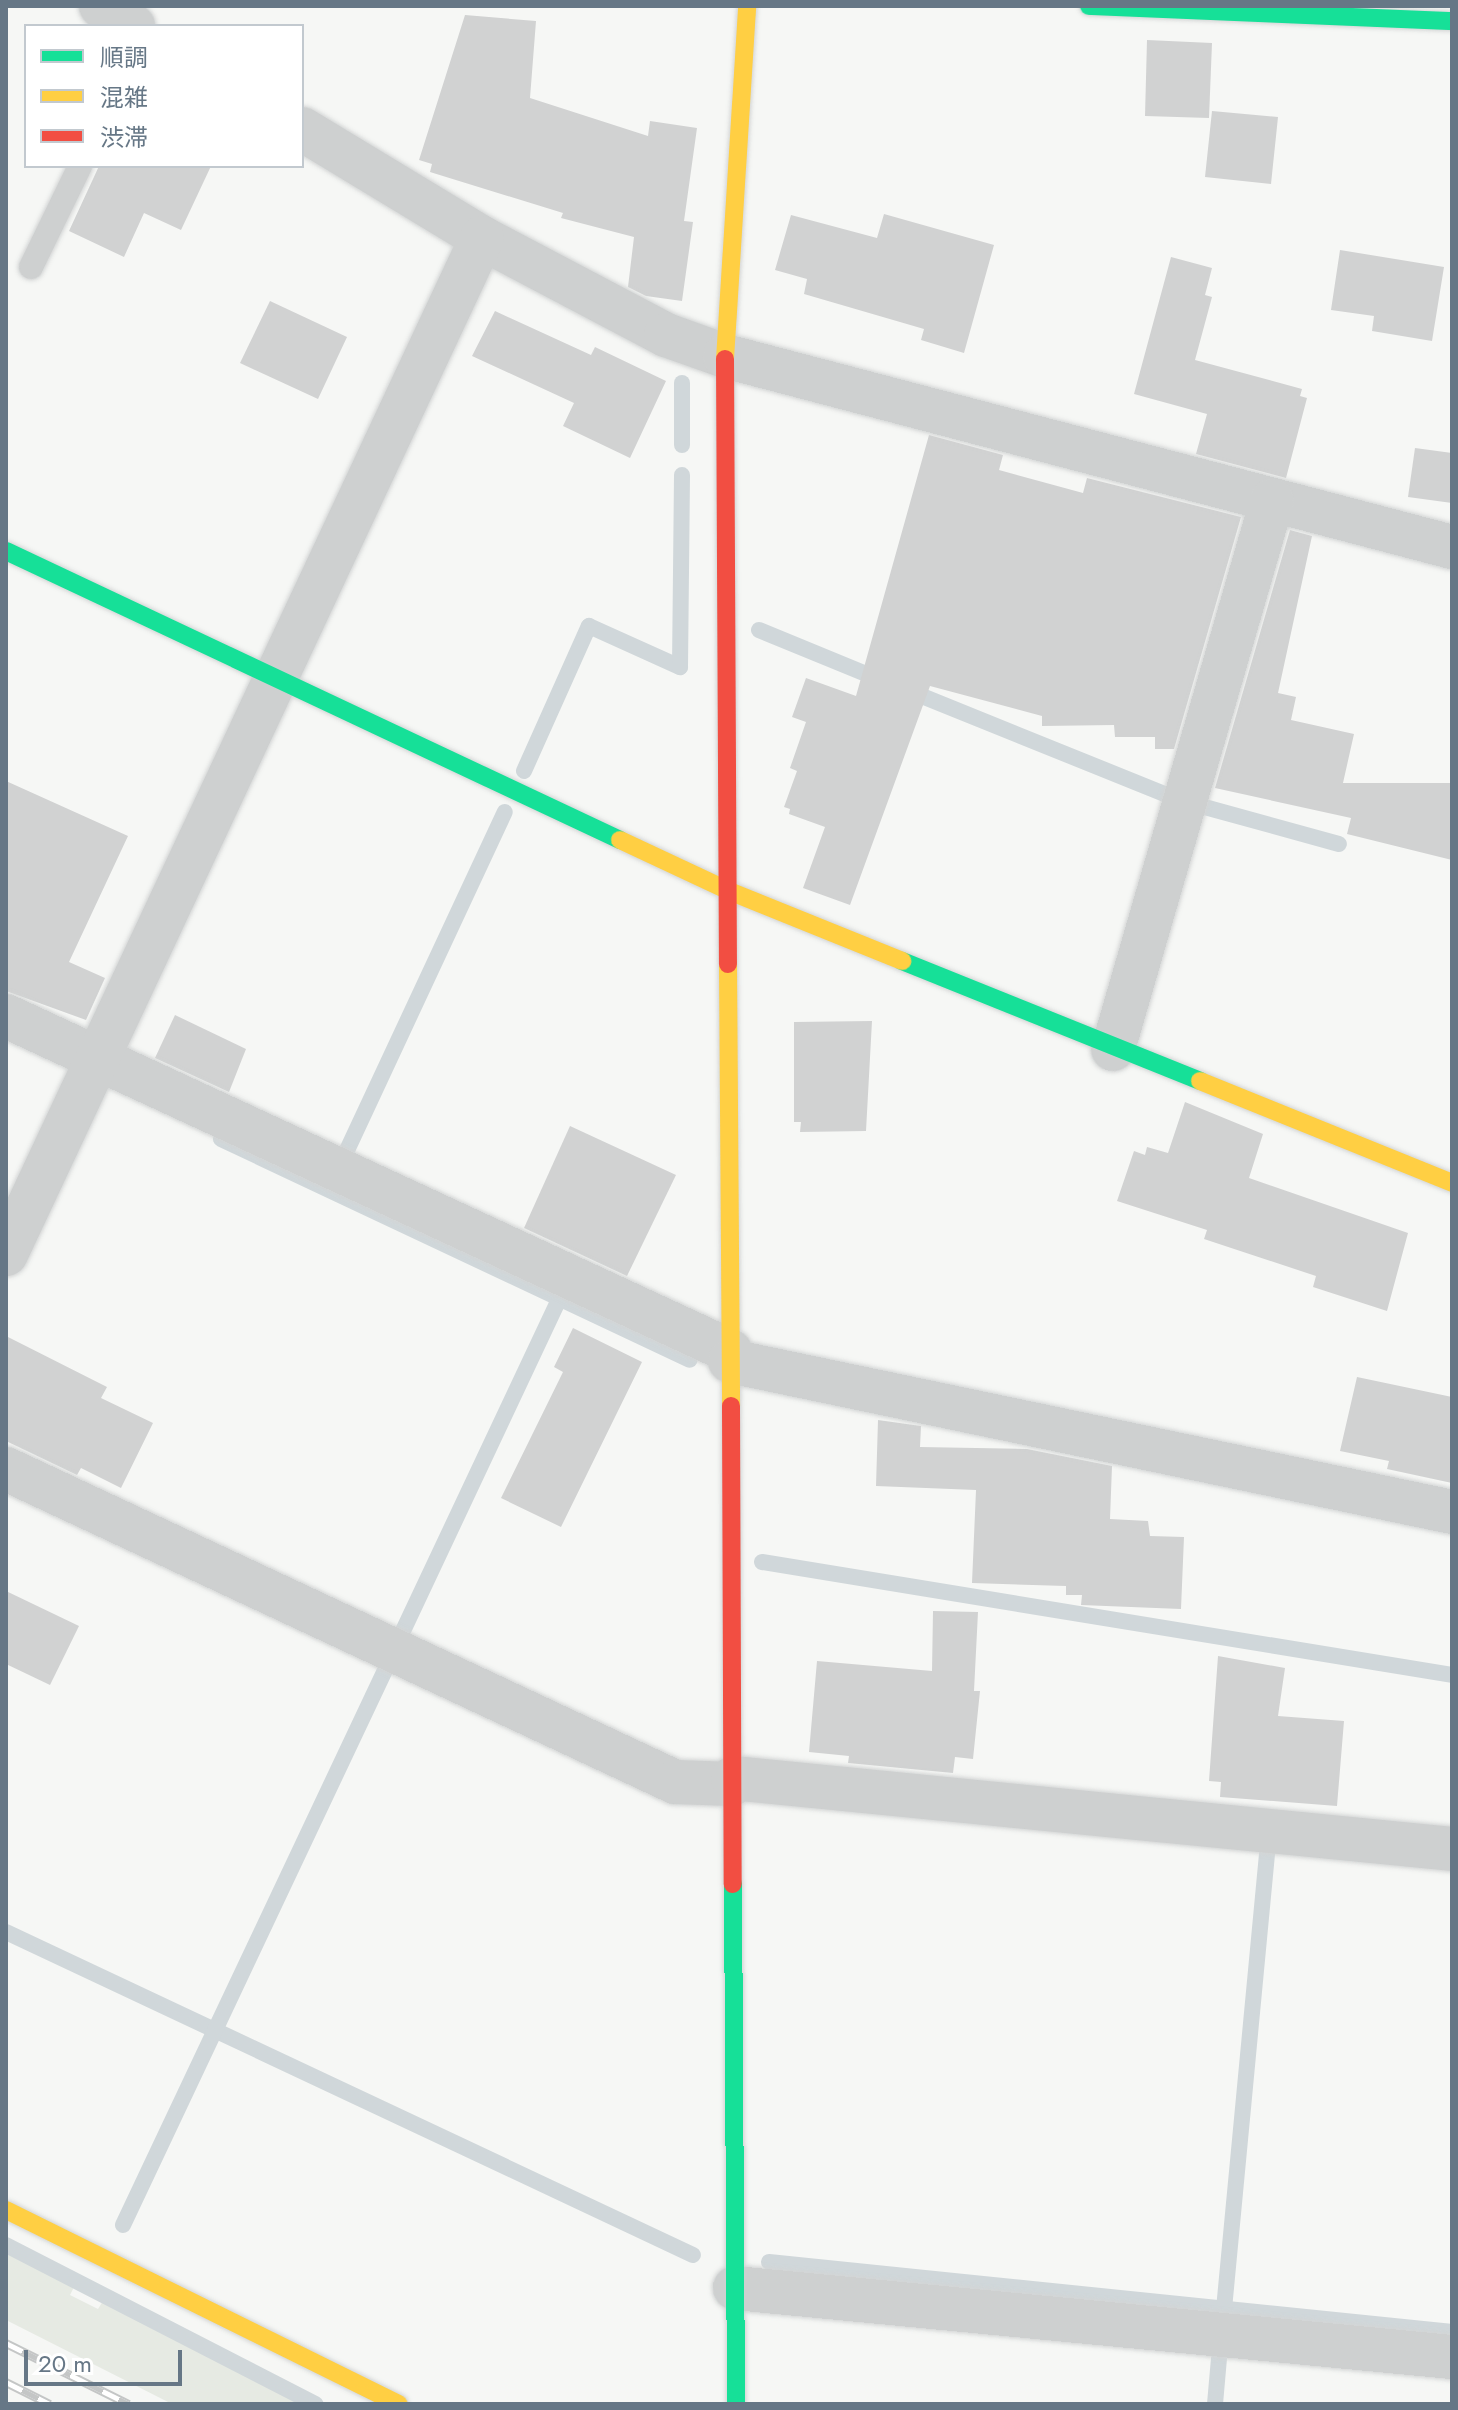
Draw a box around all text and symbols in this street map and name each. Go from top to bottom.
legend [24,24,304,168]
text: 順調 [100,40,148,75]
text: 混雑 [100,80,148,115]
text: 渋滞 [100,120,148,155]
scale bar [28,2334,186,2384]
text: 20 m [38,2346,92,2381]

